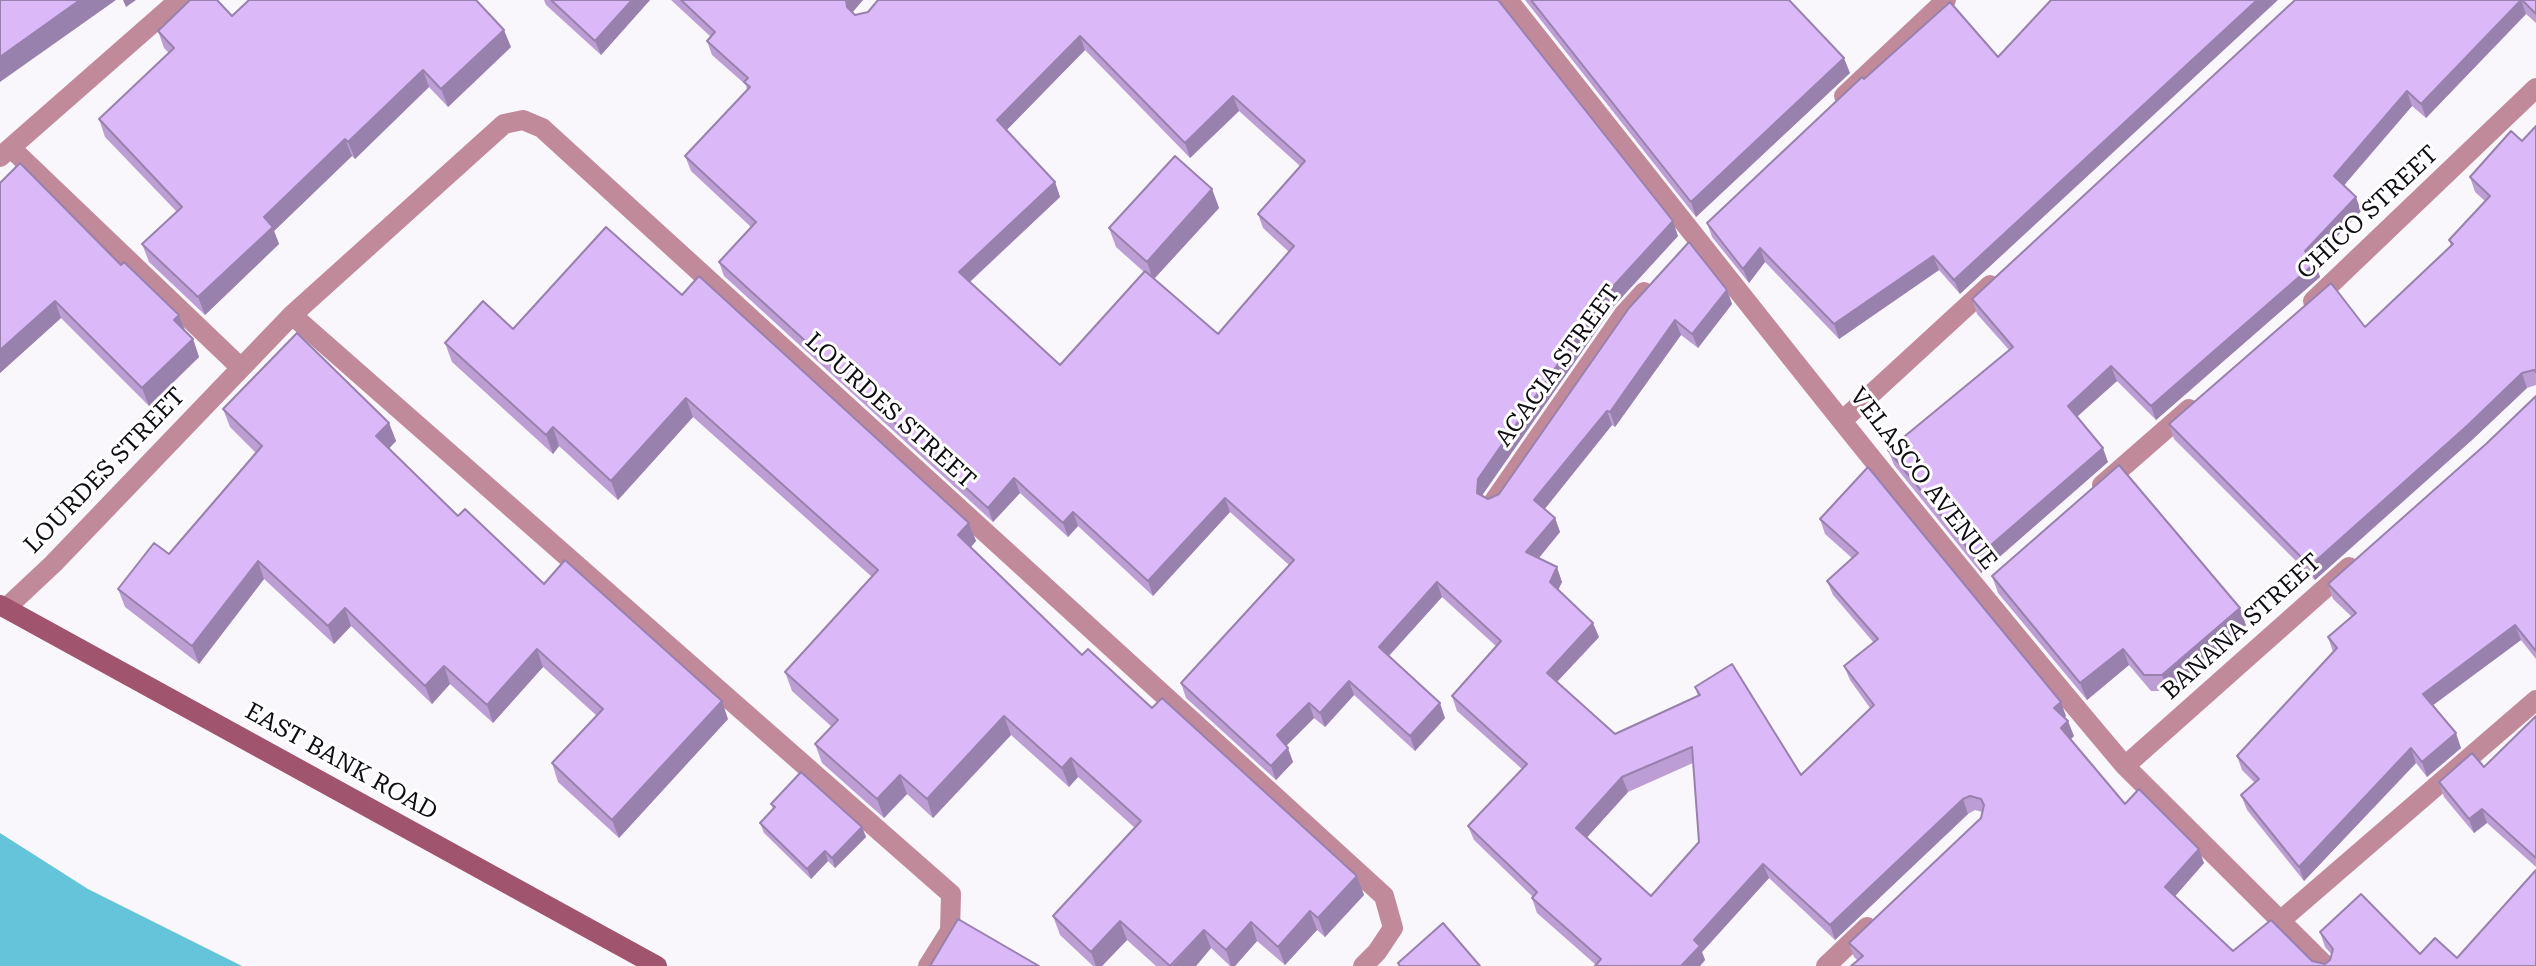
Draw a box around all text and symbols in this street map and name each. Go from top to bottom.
street label: CHICO STREET [2291,140,2445,286]
street label: ACACIA STREET [1490,280,1626,452]
street label: LOURDES STREET [799,327,981,495]
street label: LOURDES STREET [19,382,191,560]
street label: VELASCO AVENUE [1843,382,2003,576]
street label: BANANA STREET [2157,548,2327,706]
street label: EAST BANK ROAD [240,697,442,827]

